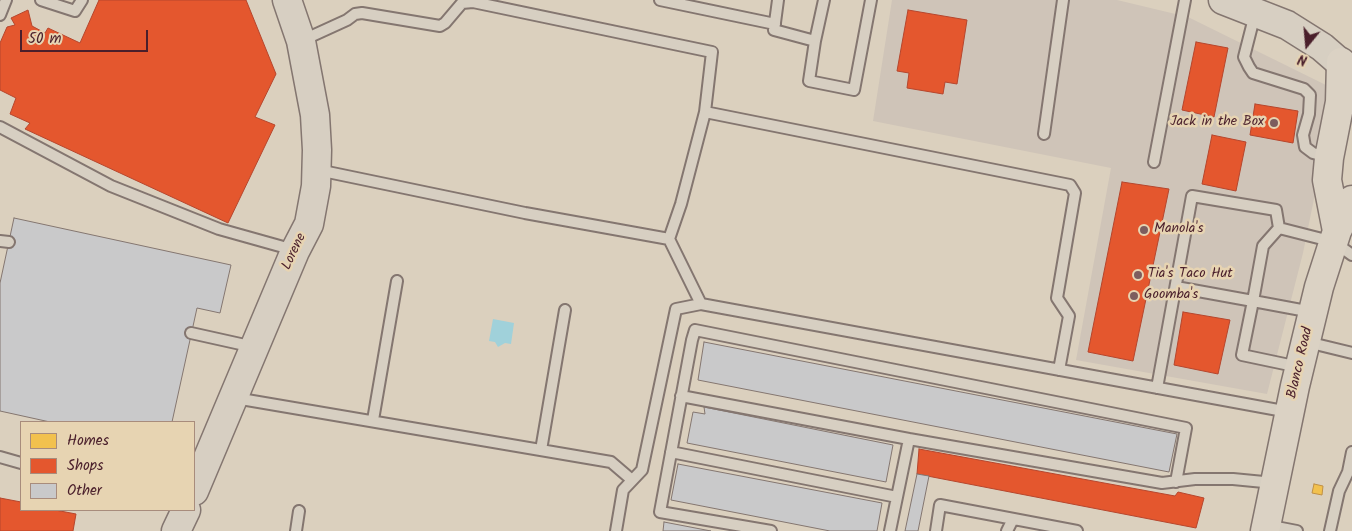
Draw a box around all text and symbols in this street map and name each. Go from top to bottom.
scale bar [22,20,150,52]
north arrow [1282,20,1332,70]
text: 50 m [28,27,62,51]
text: N [1295,48,1310,71]
place label: Jack in the Box [1170,115,1264,131]
marker: Jack in the Box [1268,117,1280,129]
place label: Manola's [1154,222,1203,238]
marker: Manola's [1138,224,1150,236]
street label: Lorene [279,231,311,273]
place label: Tia's Taco Hut [1148,267,1233,283]
marker: Tia's Taco Hut [1132,269,1144,281]
place label: Goomba's [1144,288,1198,304]
marker: Goomba's [1128,290,1140,302]
street label: Blanco Road [1285,326,1317,400]
legend [20,421,195,511]
text: Homes [67,429,109,453]
text: Shops [67,454,103,478]
text: Other [67,479,102,503]

